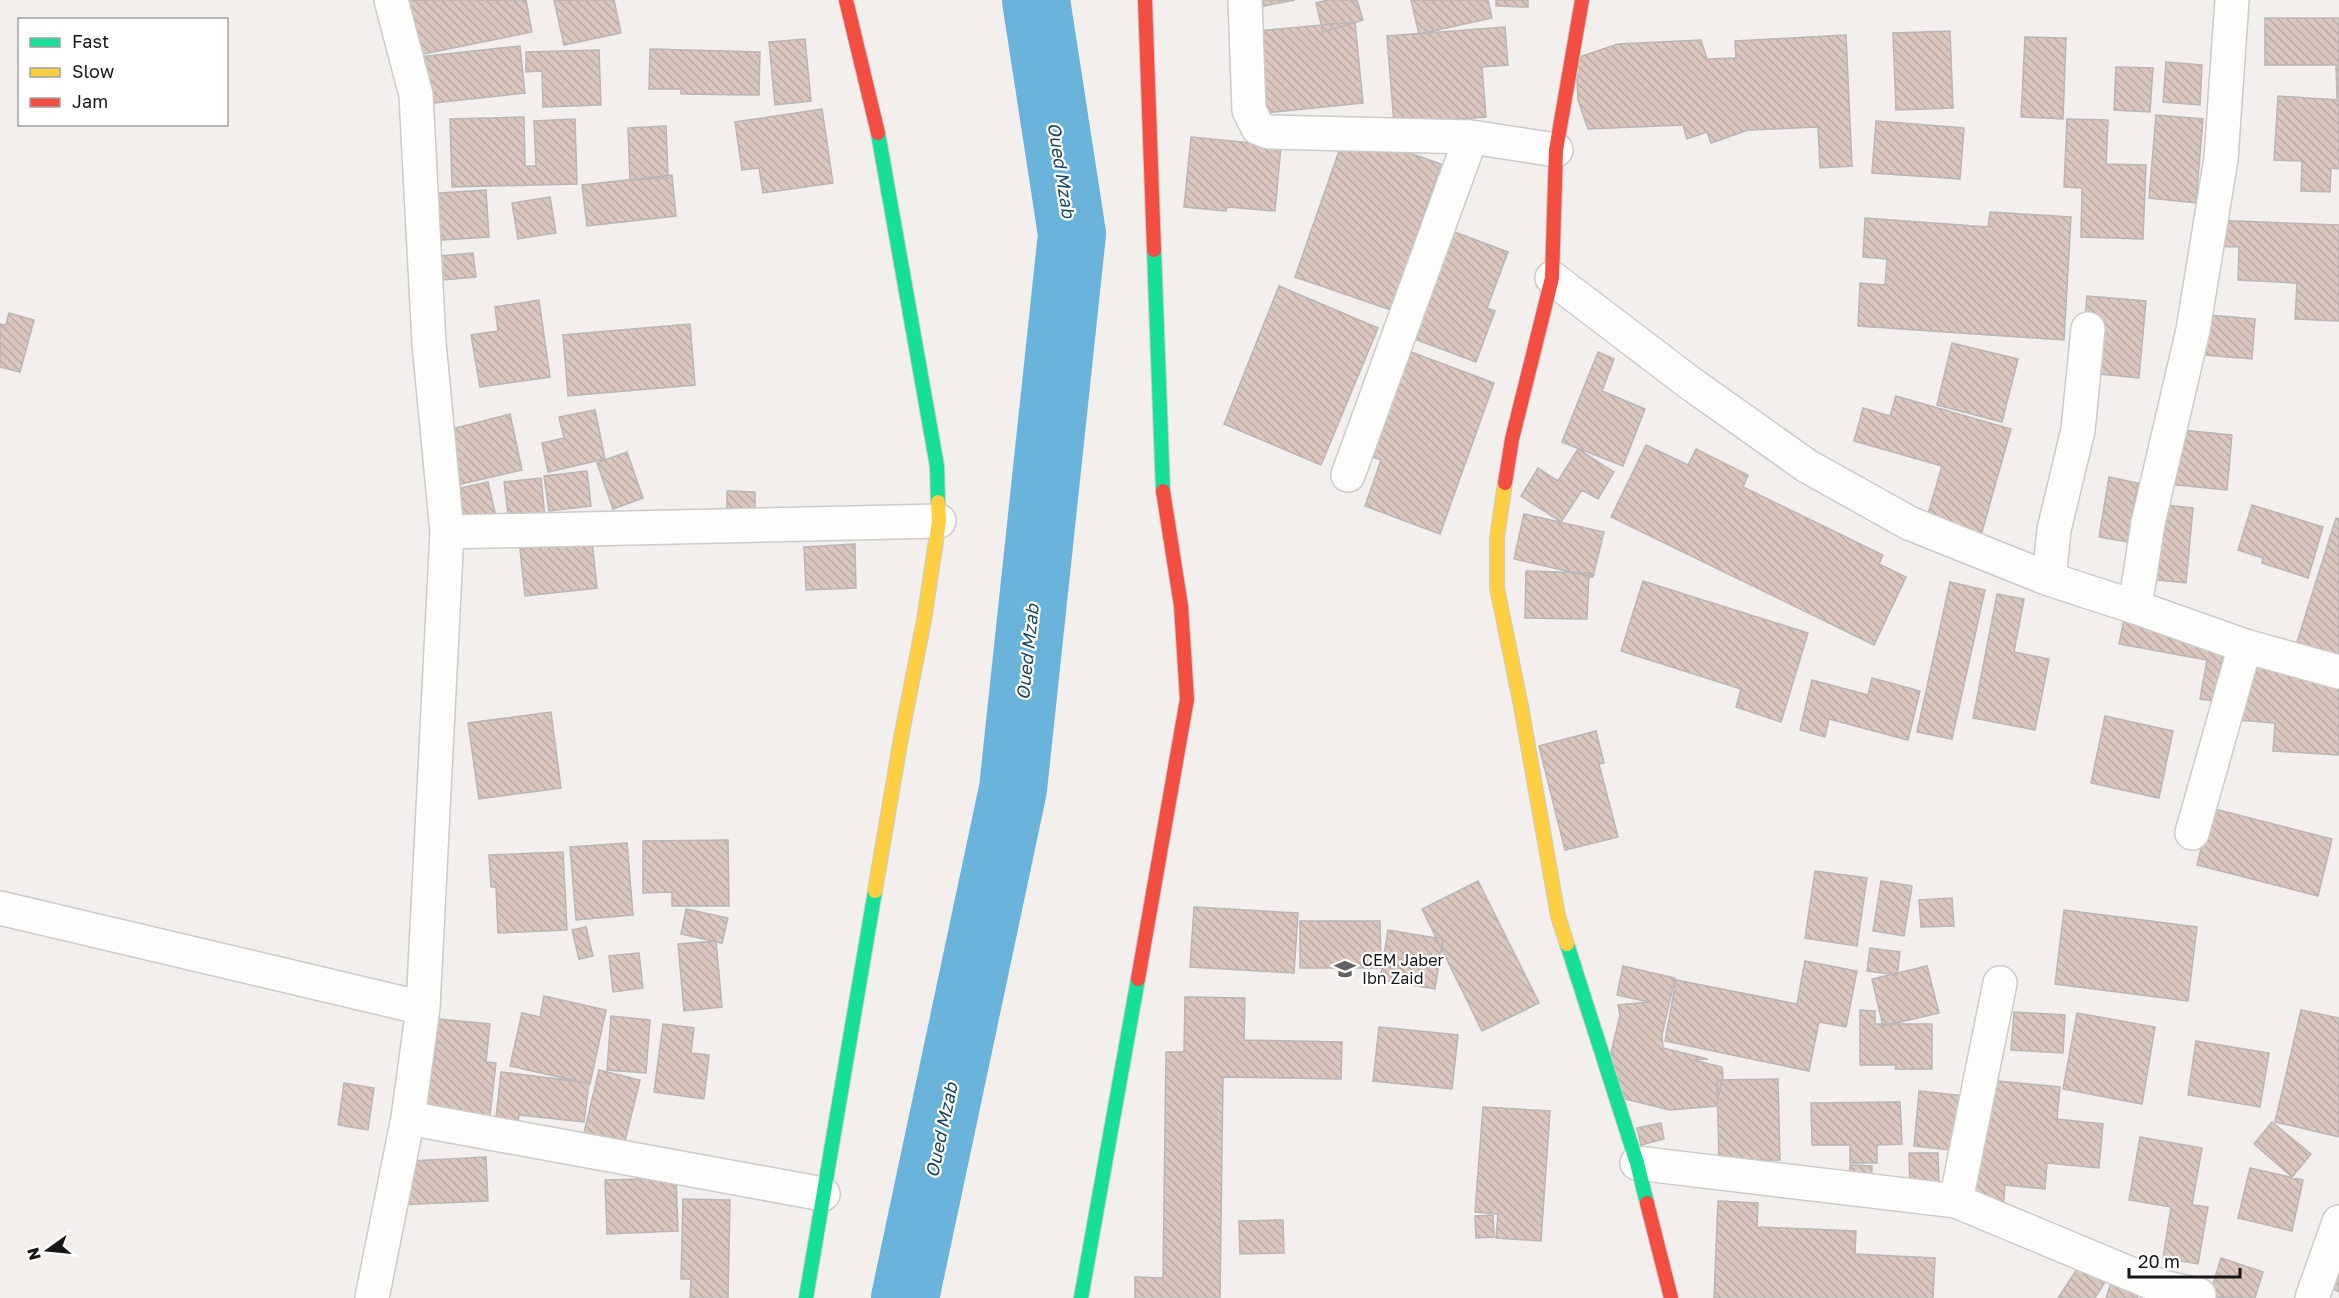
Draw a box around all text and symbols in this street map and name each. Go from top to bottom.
legend [18,18,228,126]
text: Fast [72,30,109,52]
text: Slow [72,60,115,82]
text: Jam [72,90,108,112]
water label: Oued Mzab [1044,121,1081,221]
water label: Oued Mzab [1011,601,1043,701]
place label: CEM Jaber Ibn Zaid [1362,950,1444,988]
school or university icon: CEM Jaber Ibn Zaid [1333,957,1357,981]
water label: Oued Mzab [920,1079,962,1179]
north arrow [18,1220,78,1280]
scale bar [2129,1241,2240,1279]
text: N [22,1245,45,1262]
text: 20 m [2138,1250,2180,1272]

